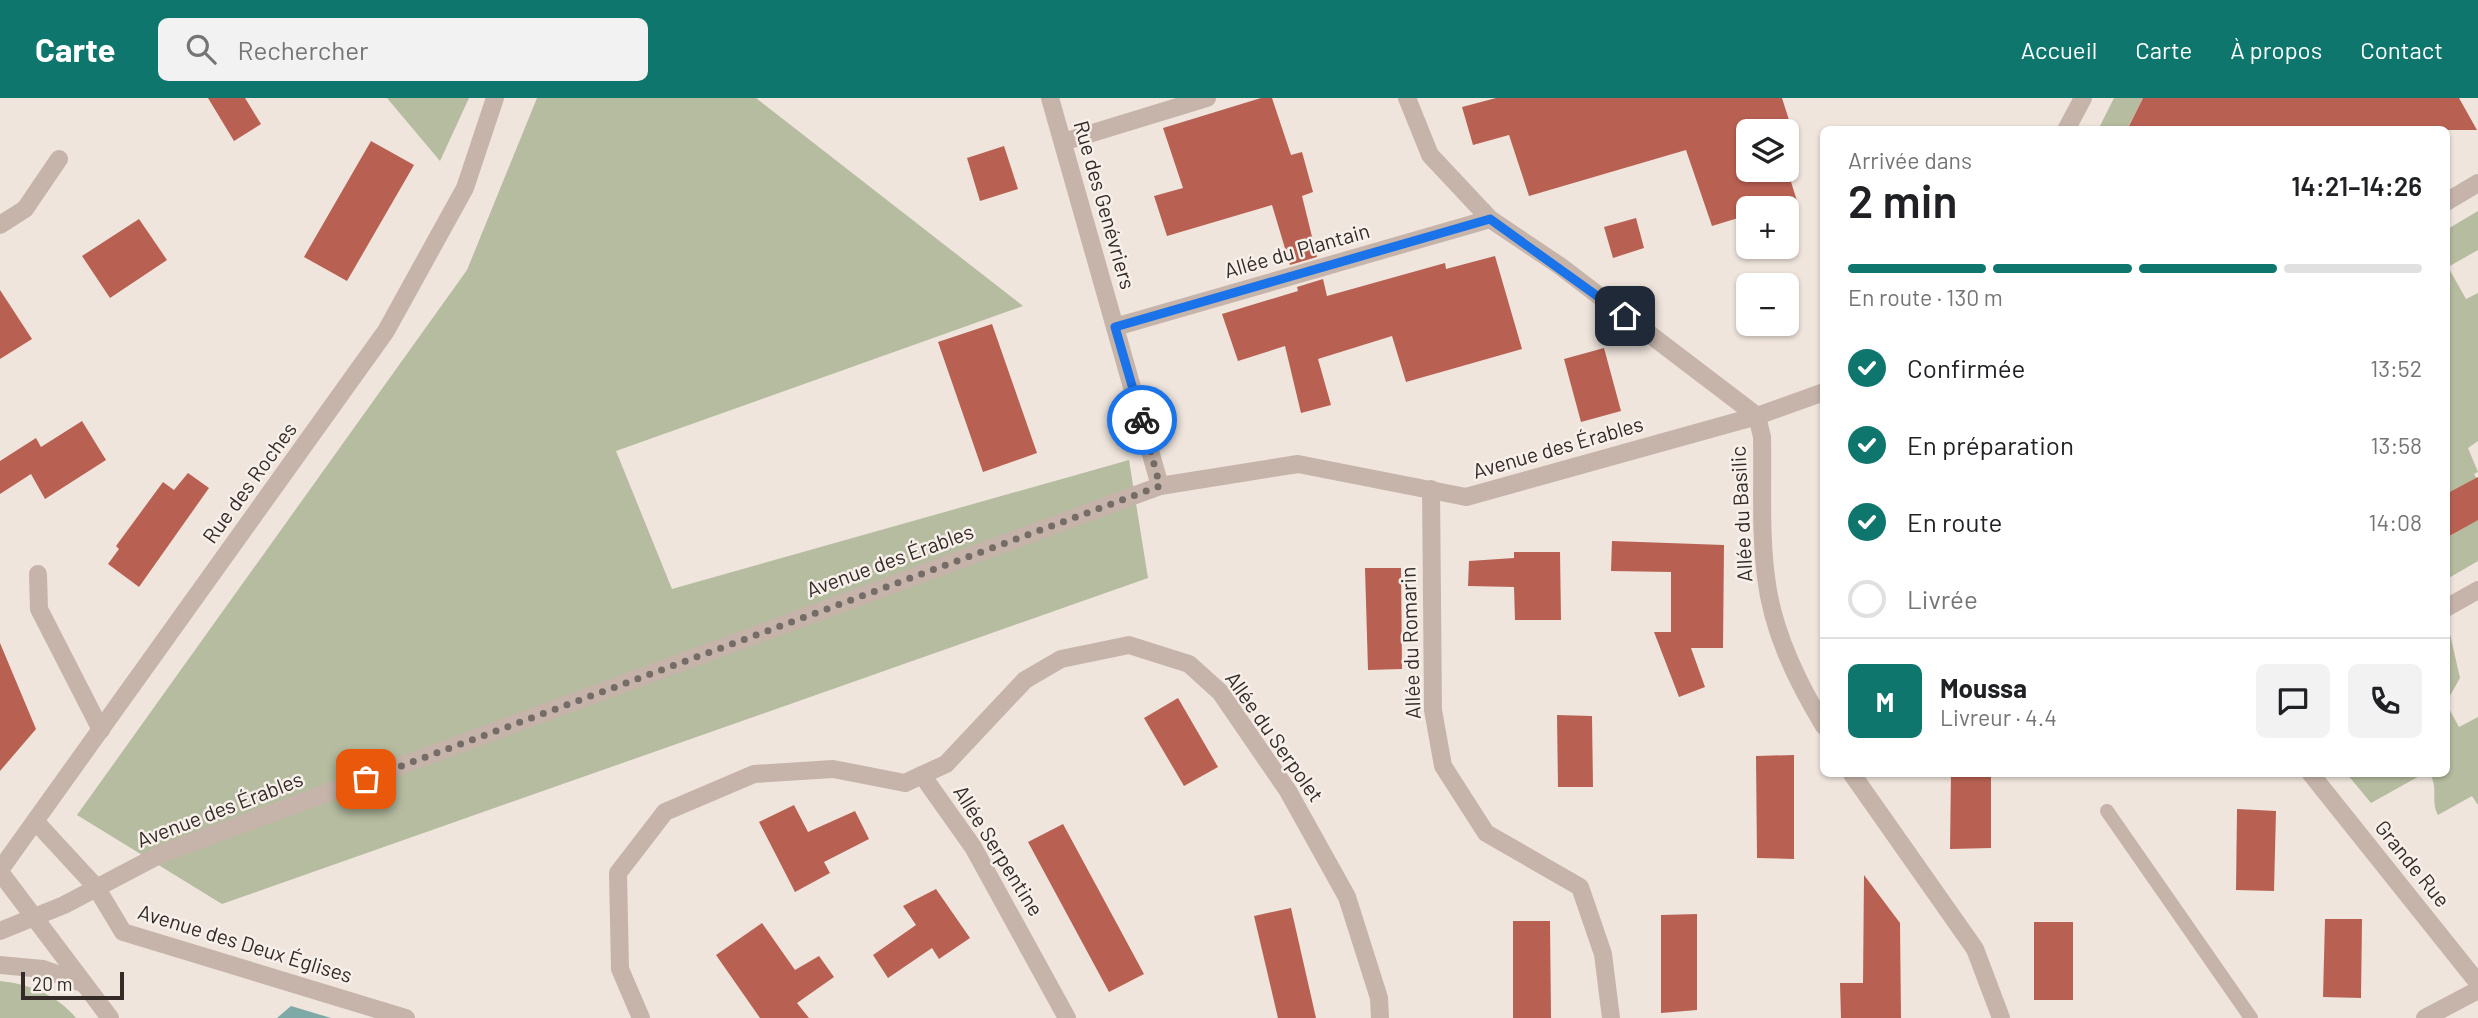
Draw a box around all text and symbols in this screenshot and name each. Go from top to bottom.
search box [158,18,648,81]
text: Carte [35,29,116,69]
icon: search [182,30,220,68]
text: Rechercher [238,34,368,65]
text: Accueil [2021,35,2097,64]
text: Carte [2135,35,2192,64]
text: À propos [2230,35,2322,64]
text: Contact [2360,35,2443,64]
street label: Rue des Genévriers [1069,117,1141,292]
map controls [1736,119,1799,336]
button: layers [1736,119,1799,182]
text: Arrivée dans [1848,146,1972,174]
text: 14:21–14:26 [2291,170,2422,201]
text: 2 min [1848,172,1957,227]
button: + [1736,196,1799,259]
street label: Allée du Plantain [1221,217,1372,282]
button: − [1736,273,1799,336]
text: En route · 130 m [1848,283,2003,311]
pin [1595,286,1655,346]
icon: home [1606,297,1644,335]
icon: check [1848,349,1886,387]
text: Confirmée [1907,352,2025,383]
text: 13:52 [2370,354,2422,382]
courier [1107,385,1177,455]
icon: bike [1123,401,1161,439]
street label: Avenue des Érables [1469,410,1646,483]
street label: Rue des Roches [196,417,301,548]
icon: check [1848,426,1886,464]
text: En préparation [1907,429,2074,460]
text: 13:58 [2371,431,2422,459]
street label: Allée du Basilic [1724,445,1757,583]
icon: check [1848,503,1886,541]
text: En route [1907,506,2002,537]
text: 14:08 [2369,508,2422,536]
street label: Avenue des Érables [802,518,977,601]
street label: Allée du Romarin [1394,566,1425,720]
text: Livrée [1907,583,1978,614]
button: chat [2256,664,2330,738]
button: phone [2348,664,2422,738]
street label: Allée du Serpolet [1221,666,1329,806]
text: Moussa [1940,672,2027,703]
text: M [1876,686,1894,717]
text: Livreur · 4.4 [1940,703,2057,731]
pin [336,749,396,809]
icon: bag [347,760,385,798]
street label: Avenue des Érables [133,765,306,852]
street label: Allée Serpentine [949,780,1049,920]
street label: Grande Rue [2371,815,2456,912]
street label: Avenue des Deux Églises [135,898,356,987]
scale bar [21,969,124,1001]
text: 20 m [32,972,72,995]

